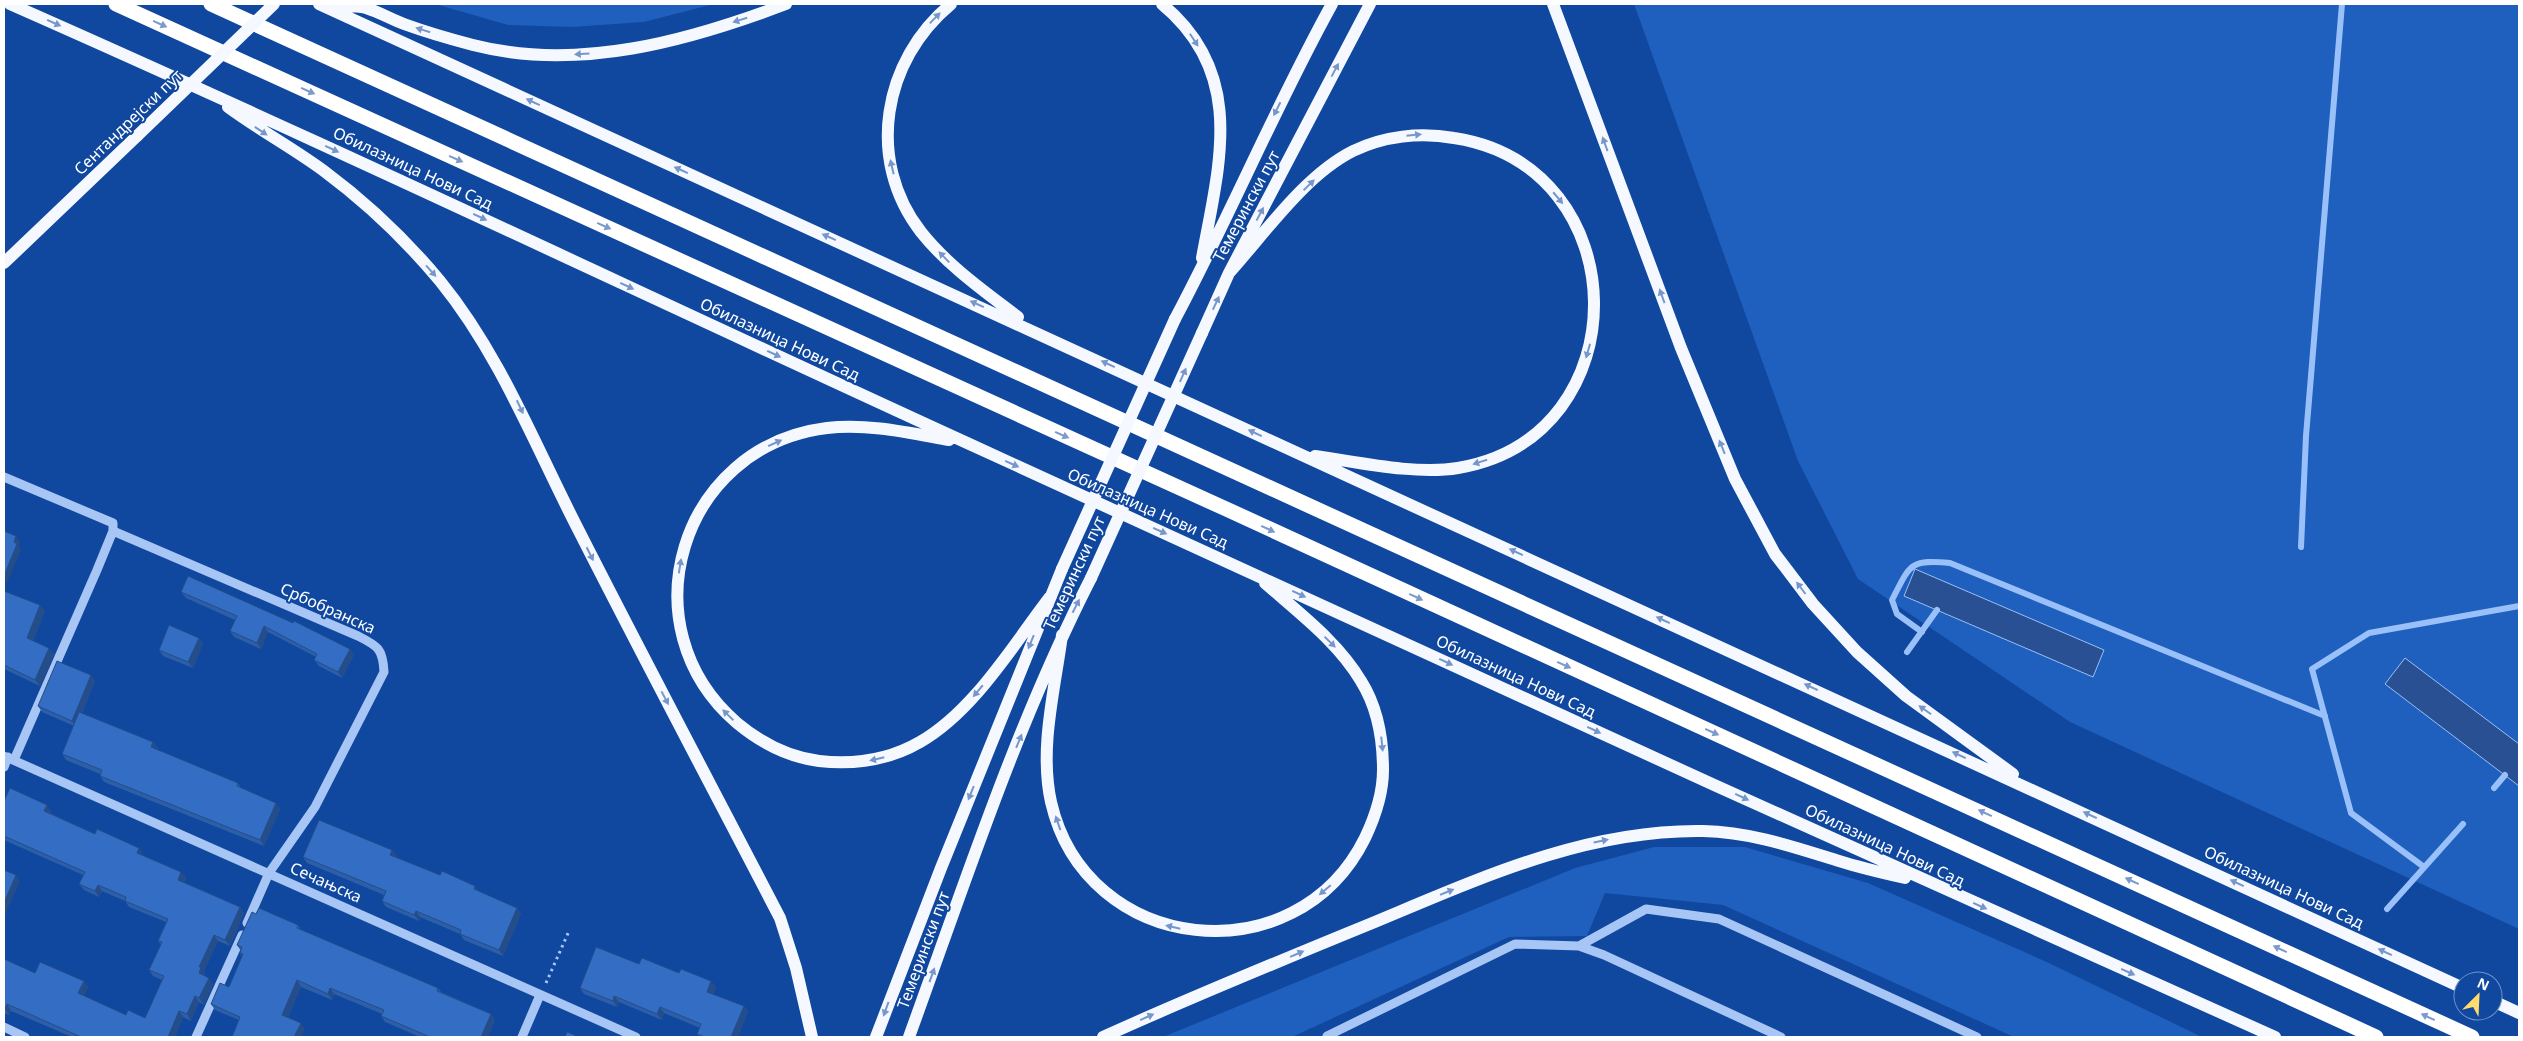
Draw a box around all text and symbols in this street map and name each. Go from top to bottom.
one-way arrow [929,13,941,25]
one-way arrow [733,16,748,24]
one-way arrow [47,20,61,28]
one-way arrow [153,20,167,28]
one-way arrow [415,25,430,33]
one-way arrow [1189,34,1199,47]
one-way arrow [574,50,590,58]
one-way arrow [1331,63,1339,78]
street label: Сентандрејски пут [69,64,188,180]
one-way arrow [301,88,315,96]
one-way arrow [526,98,540,106]
one-way arrow [1273,102,1281,116]
street label: Обилазница Нови Сад [330,121,497,215]
one-way arrow [255,127,268,136]
one-way arrow [1407,131,1423,139]
one-way arrow [1601,136,1608,151]
one-way arrow [325,145,339,153]
street label: Темерински пут [1207,146,1285,266]
one-way arrow [449,155,463,163]
one-way arrow [888,160,896,175]
one-way arrow [674,165,688,173]
one-way arrow [1303,179,1315,191]
one-way arrow [1552,191,1563,204]
one-way arrow [1256,207,1264,222]
one-way arrow [472,213,487,222]
one-way arrow [597,222,611,230]
one-way arrow [822,232,836,240]
one-way arrow [939,252,951,264]
one-way arrow [425,265,437,277]
one-way arrow [620,282,634,290]
one-way arrow [1658,288,1666,303]
street label: Обилазница Нови Сад [697,292,864,386]
one-way arrow [1212,296,1220,310]
one-way arrow [970,300,984,308]
one-way arrow [1584,343,1592,358]
one-way arrow [767,350,781,358]
one-way arrow [1101,360,1115,368]
one-way arrow [1179,368,1187,382]
one-way arrow [516,400,524,414]
one-way arrow [1248,429,1262,437]
one-way arrow [1055,431,1069,439]
one-way arrow [768,438,782,446]
one-way arrow [1717,440,1725,454]
one-way arrow [1472,458,1487,466]
one-way arrow [1005,460,1019,468]
street label: Обилазница Нови Сад [1064,463,1232,553]
street label: Темерински пут [1038,512,1110,634]
one-way arrow [1261,525,1275,533]
one-way arrow [1153,527,1167,535]
one-way arrow [586,546,594,561]
one-way arrow [1509,548,1523,556]
one-way arrow [677,558,685,574]
street label: Србобранска [277,577,379,639]
one-way arrow [1796,582,1807,595]
one-way arrow [1292,590,1306,598]
one-way arrow [1409,594,1423,602]
one-way arrow [1072,599,1080,614]
one-way arrow [1656,615,1670,623]
street label: Обилазница Нови Сад [1433,629,1600,723]
one-way arrow [1027,635,1035,649]
one-way arrow [1323,635,1335,647]
one-way arrow [1439,658,1454,666]
one-way arrow [1557,661,1571,669]
one-way arrow [1804,683,1818,691]
one-way arrow [972,684,983,697]
one-way arrow [661,691,669,705]
one-way arrow [1918,705,1932,715]
one-way arrow [723,709,735,721]
one-way arrow [1587,726,1601,734]
one-way arrow [1705,728,1719,736]
one-way arrow [1015,733,1023,748]
one-way arrow [1378,736,1386,752]
one-way arrow [1952,750,1966,758]
one-way arrow [870,755,885,763]
one-way arrow [967,786,975,801]
one-way arrow [1735,794,1749,802]
street label: Обилазница Нови Сад [1802,798,1969,892]
one-way arrow [1978,809,1992,817]
one-way arrow [2083,811,2097,819]
one-way arrow [1054,815,1061,830]
one-way arrow [1593,837,1608,845]
street label: Обилазница Нови Сад [2201,840,2368,934]
street label: Сечањска [287,856,365,908]
one-way arrow [2125,877,2139,885]
one-way arrow [2230,879,2244,887]
one-way arrow [1319,884,1332,895]
street label: Темерински пут [892,888,955,1012]
one-way arrow [1440,888,1455,896]
one-way arrow [1973,902,1987,910]
one-way arrow [1166,923,1181,931]
one-way arrow [2273,945,2287,953]
one-way arrow [2378,947,2392,955]
one-way arrow [1290,950,1305,958]
one-way arrow [928,968,936,982]
one-way arrow [2121,969,2135,977]
north arrow [2453,971,2503,1021]
text: N [2474,973,2493,995]
one-way arrow [882,1002,890,1017]
one-way arrow [1140,1013,1154,1021]
one-way arrow [2421,1013,2435,1021]

